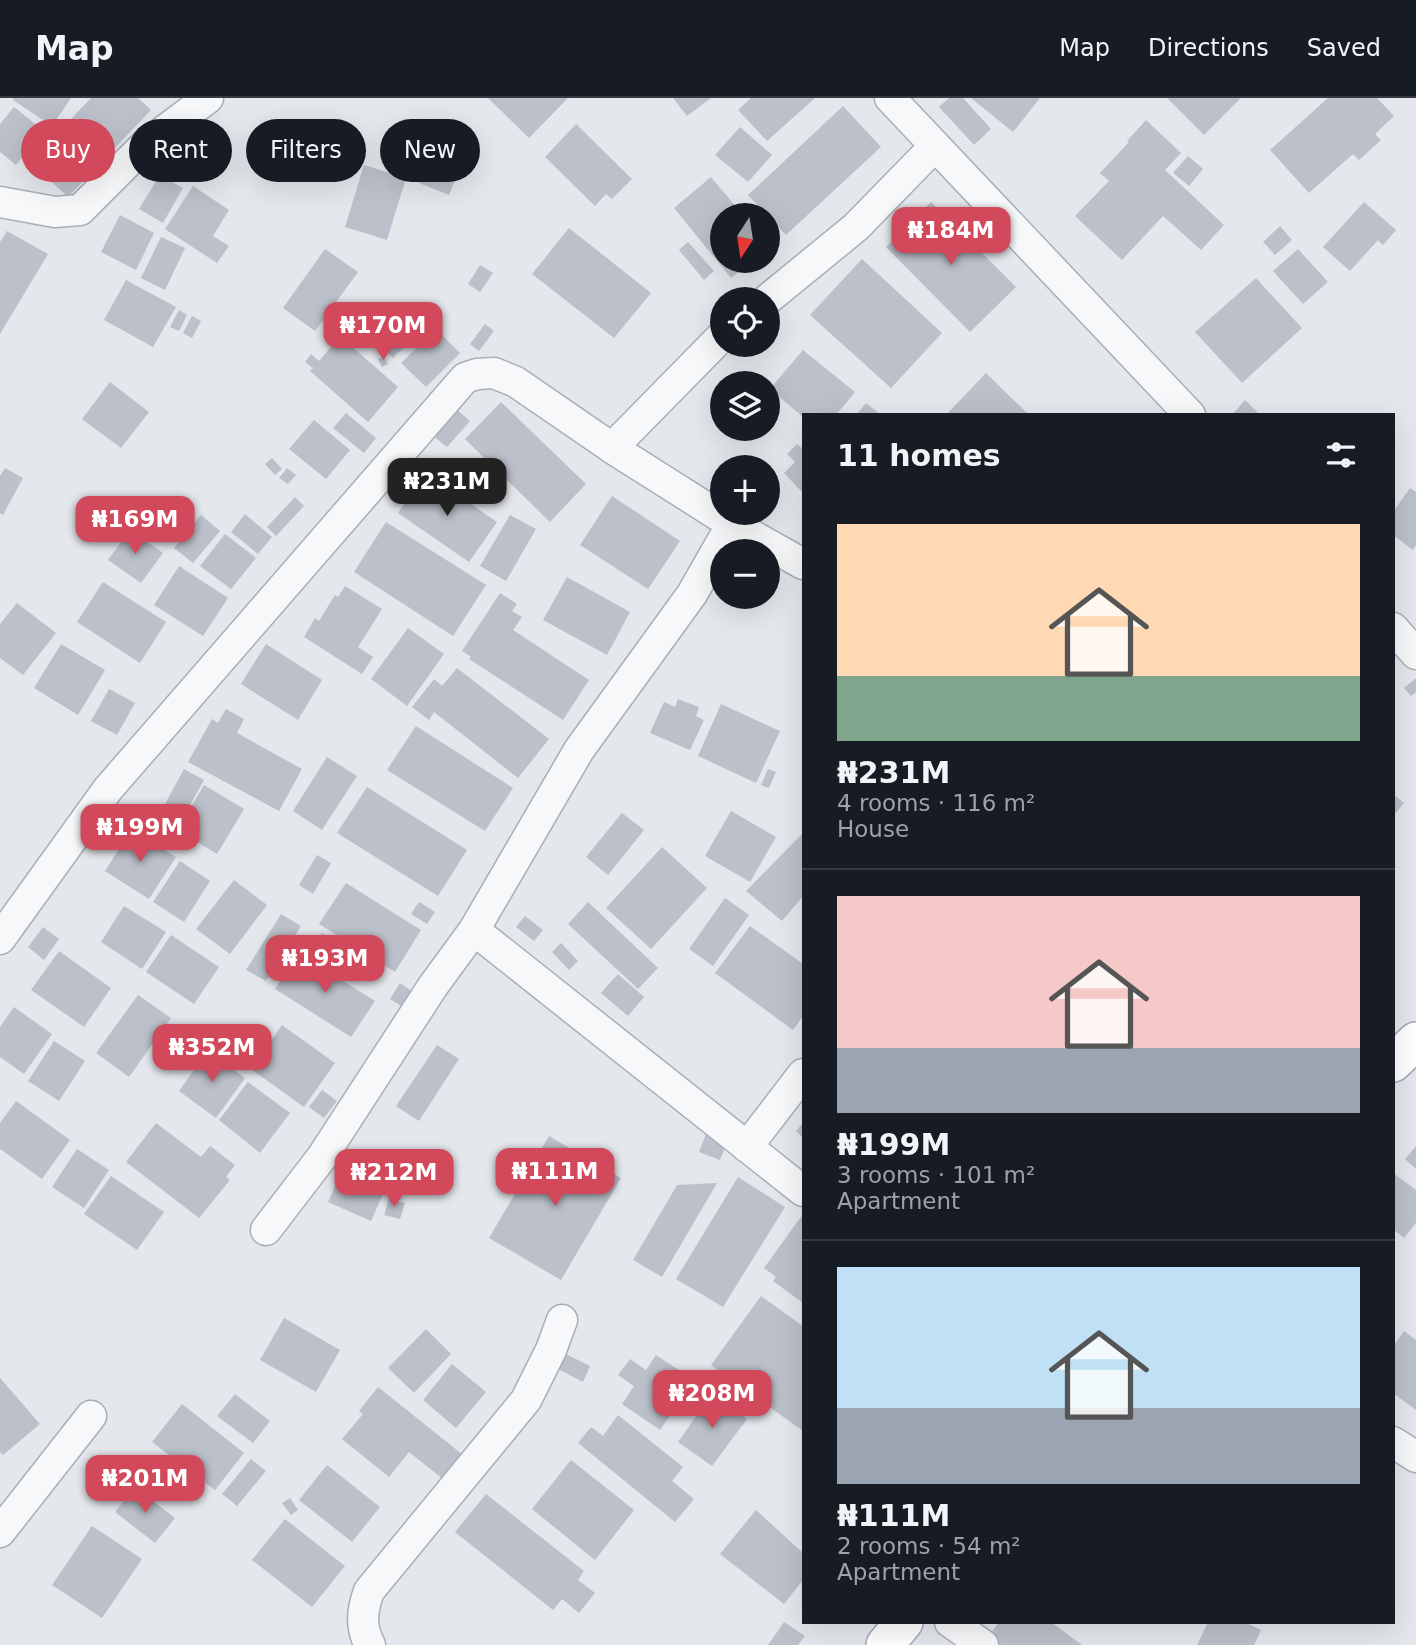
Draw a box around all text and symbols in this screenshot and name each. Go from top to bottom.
text: Map [35,29,114,68]
text: Map [1059,34,1110,62]
text: Directions [1148,34,1269,62]
text: Saved [1307,34,1381,62]
chip: Buy [21,119,115,182]
chip: Rent [129,119,232,182]
chip: Filters [246,119,366,182]
chip: New [380,119,480,182]
north arrow [710,203,780,273]
map controls [710,203,780,609]
pin: ₦184M [902,208,1000,267]
text: ₦184M [908,217,994,243]
button: locate [710,287,780,357]
pin: ₦170M [334,302,432,362]
text: ₦170M [340,312,426,338]
button: layers [710,371,780,441]
icon: filters [1322,436,1360,474]
text: 11 homes [837,438,1001,473]
button: + [710,455,780,525]
pin: ₦231M [398,458,496,518]
text: ₦231M [404,468,490,494]
pin: ₦169M [86,496,184,556]
text: ₦169M [92,506,178,532]
button: − [710,539,780,609]
icon: home [1036,569,1162,695]
text: ₦231M [837,755,950,790]
text: 4 rooms · 116 m² [837,790,1035,816]
pin: ₦199M [91,804,189,864]
text: ₦199M [97,814,183,840]
text: House [837,816,909,842]
pin: ₦193M [276,936,374,995]
icon: home [1036,941,1162,1067]
text: ₦193M [282,945,368,971]
pin: ₦352M [163,1024,261,1084]
text: ₦352M [169,1034,255,1060]
text: ₦199M [837,1127,950,1162]
pin: ₦111M [506,1148,604,1208]
pin: ₦212M [345,1150,443,1209]
text: ₦111M [512,1158,598,1184]
text: ₦212M [351,1159,437,1185]
text: 3 rooms · 101 m² [837,1162,1035,1188]
text: Apartment [837,1188,960,1214]
icon: home [1036,1312,1162,1438]
pin: ₦208M [663,1370,761,1430]
text: ₦208M [669,1380,755,1406]
pin: ₦201M [96,1456,194,1515]
text: ₦201M [102,1465,188,1491]
text: ₦111M [837,1498,950,1533]
text: 2 rooms · 54 m² [837,1533,1021,1559]
text: Apartment [837,1559,960,1585]

